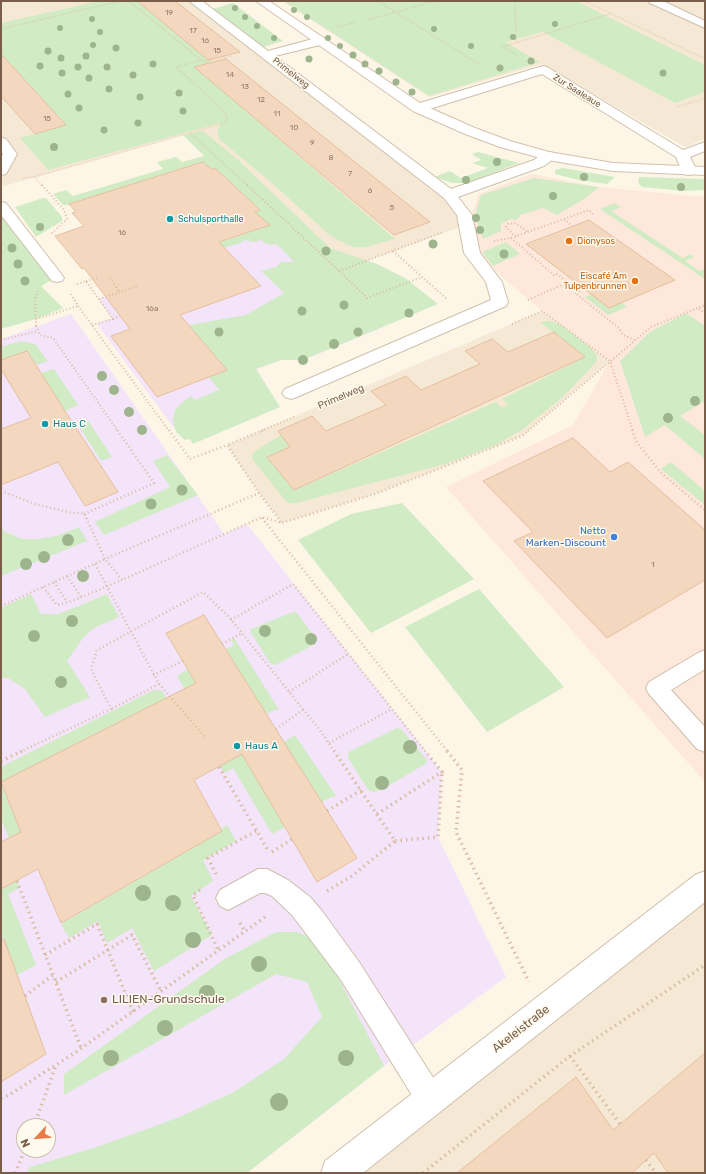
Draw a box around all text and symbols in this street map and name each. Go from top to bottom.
house number: 19 [165,8,173,18]
house number: 17 [189,26,197,36]
house number: 16 [201,36,209,46]
house number: 15 [213,46,221,56]
street label: Primelweg [270,55,312,91]
house number: 14 [226,70,234,80]
street label: Zur Saaleaue [551,72,603,110]
house number: 13 [241,82,249,92]
house number: 12 [257,95,265,105]
house number: 11 [274,109,280,119]
house number: 15 [43,114,51,124]
house number: 10 [290,123,298,133]
house number: 9 [310,138,314,148]
house number: 8 [328,153,334,163]
house number: 7 [348,169,352,179]
house number: 6 [368,186,372,196]
house number: 5 [390,203,394,213]
marker: Schulsporthalle [165,214,175,224]
place label: Schulsporthalle [178,214,244,224]
house number: 16 [118,228,126,238]
marker: Dionysos [564,236,574,246]
place label: Dionysos [577,236,615,246]
place label: Eiscafé Am Tulpenbrunnen [563,271,627,292]
marker: Eiscafé Am Tulpenbrunnen [630,276,640,286]
house number: 16a [146,304,158,314]
street label: Primelweg [316,382,366,412]
place label: Haus C [53,418,86,430]
marker: Haus C [40,419,50,429]
place label: Netto Marken-Discount [526,525,606,548]
marker: Netto Marken-Discount [609,532,619,542]
house number: 1 [651,560,655,570]
place label: Haus A [245,740,278,752]
marker: Haus A [232,741,242,751]
place label: LILIEN-Grundschule [112,993,225,1007]
marker: LILIEN-Grundschule [99,995,109,1005]
street label: Akeleistraße [489,1002,553,1056]
north arrow [16,1118,56,1158]
text: N [18,1137,33,1149]

